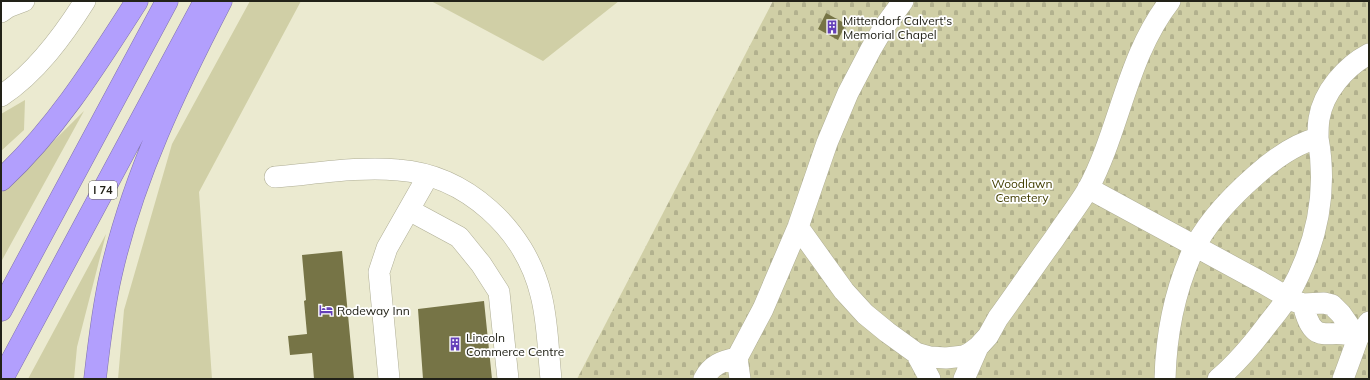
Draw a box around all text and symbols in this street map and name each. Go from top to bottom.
place label: Mittendorf Calvert's Memorial Chapel [843,13,952,42]
building icon: Mittendorf Calvert's Memorial Chapel [824,19,840,35]
park label: Woodlawn Cemetery [992,176,1053,205]
road number: I 74 [89,181,117,199]
hotel icon: Rodeway Inn [318,302,334,318]
place label: Rodeway Inn [337,303,410,318]
place label: Lincoln Commerce Centre [466,330,564,359]
building icon: Lincoln Commerce Centre [447,336,463,352]

